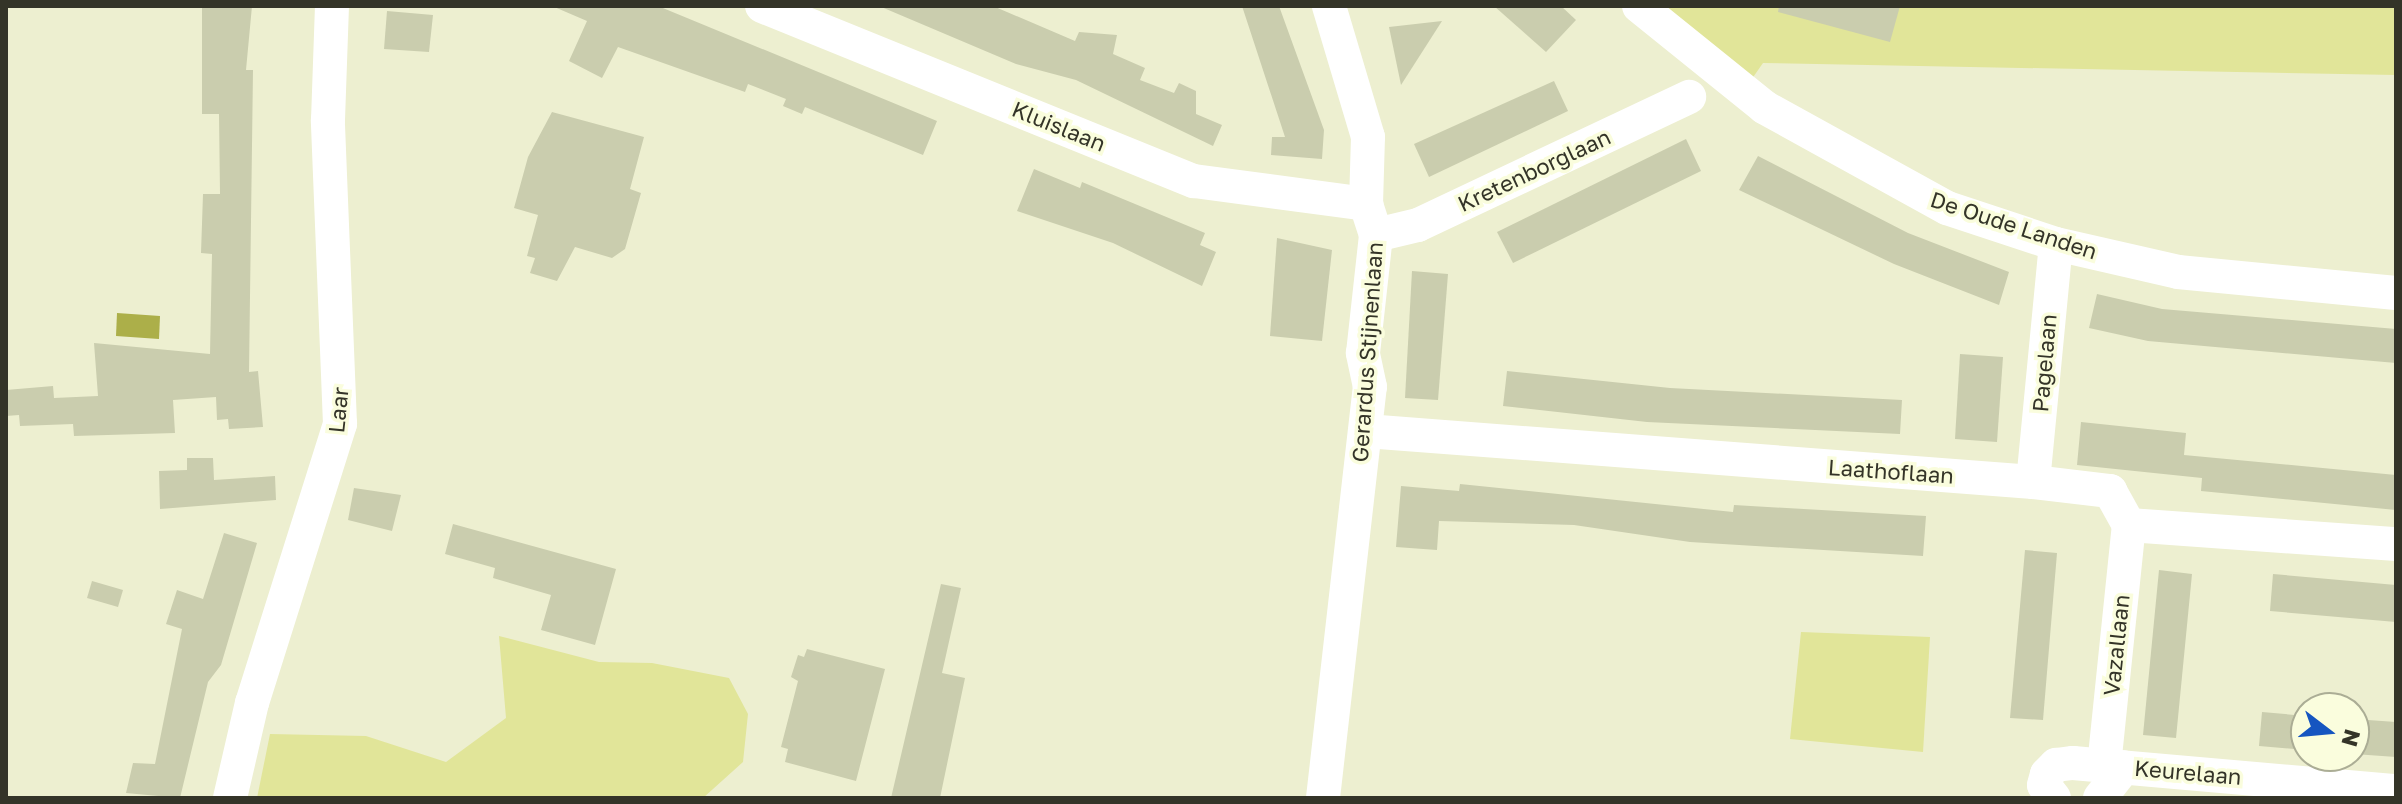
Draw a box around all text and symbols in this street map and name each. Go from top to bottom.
street label: Kluislaan [1008,95,1110,157]
street label: Kretenborglaan [1453,123,1615,217]
street label: De Oude Landen [1927,186,2101,264]
street label: Gerardus Stijnenlaan [1346,241,1388,463]
street label: Pagelaan [2027,313,2061,413]
street label: Laar [322,386,354,434]
street label: Laathoflaan [1827,453,1955,489]
street label: Vazallaan [2098,593,2134,697]
north arrow [2290,692,2370,772]
text: N [2336,726,2367,750]
street label: Keurelaan [2133,754,2243,790]

